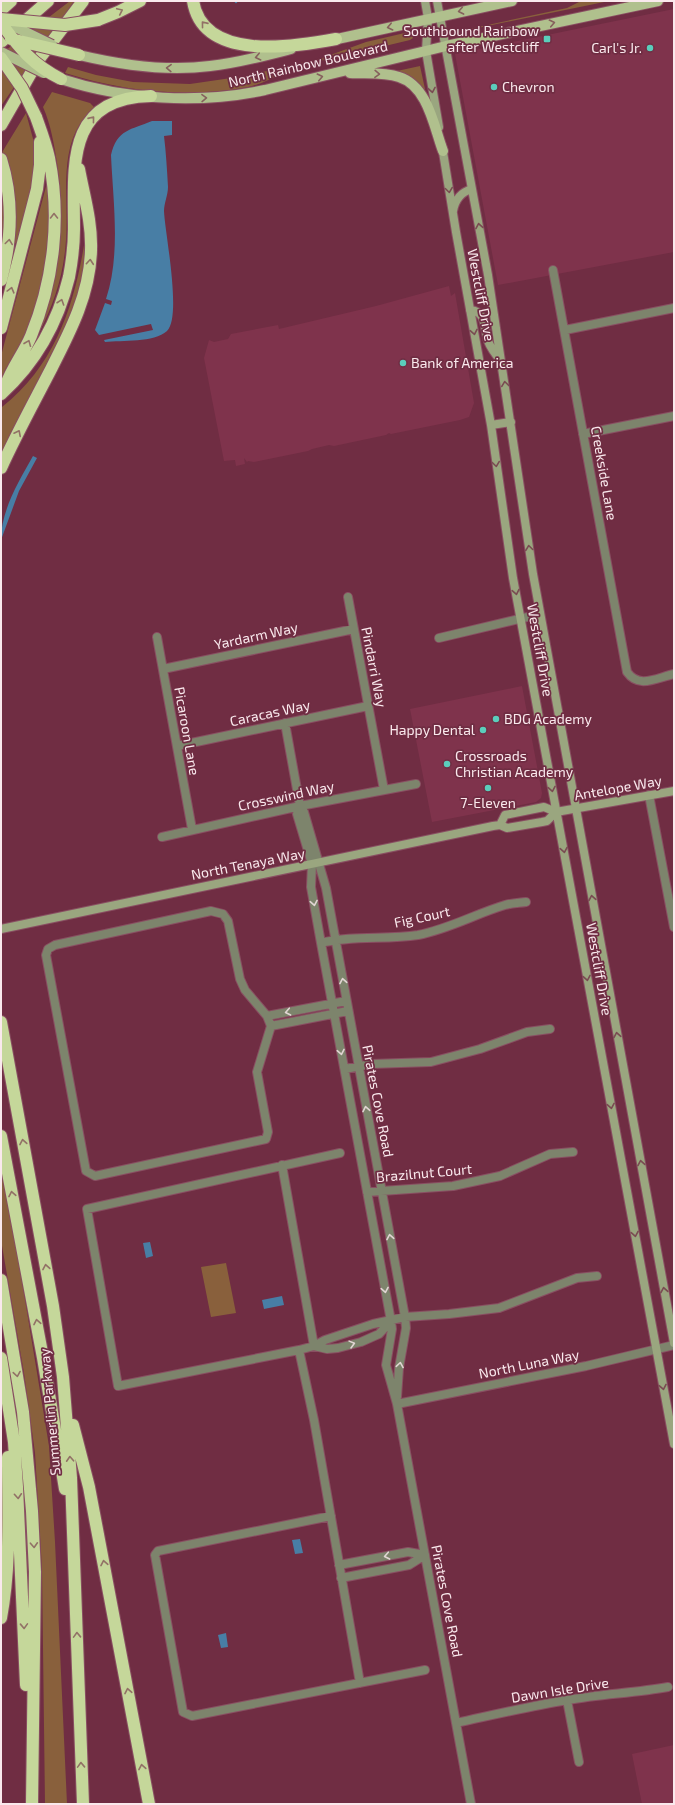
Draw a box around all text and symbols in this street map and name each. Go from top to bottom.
one-way arrow [458,7,464,15]
one-way arrow [115,8,123,16]
one-way arrow [549,20,556,28]
one-way arrow [201,22,208,29]
one-way arrow [387,22,393,30]
place label: Southbound Rainbow after Westcliff [403,22,540,55]
marker: Southbound Rainbow after Westcliff [542,34,552,44]
street label: North Rainbow Boulevard [227,37,389,90]
place label: Carl's Jr. [591,39,642,56]
marker: Carl's Jr. [645,43,655,53]
one-way arrow [254,53,261,61]
one-way arrow [166,64,172,72]
one-way arrow [374,70,380,79]
one-way arrow [317,74,323,82]
place label: Chevron [502,78,555,95]
marker: Chevron [489,82,499,92]
one-way arrow [428,87,436,93]
one-way arrow [201,94,207,102]
one-way arrow [87,117,94,124]
one-way arrow [444,187,453,193]
one-way arrow [50,213,58,219]
one-way arrow [475,223,484,230]
one-way arrow [4,238,13,245]
street label: Westcliff Drive [464,247,499,343]
one-way arrow [85,259,94,265]
one-way arrow [6,287,15,294]
one-way arrow [56,299,65,306]
one-way arrow [470,329,478,335]
one-way arrow [24,339,32,346]
place label: Bank of America [411,354,514,371]
marker: Bank of America [398,358,408,368]
one-way arrow [501,381,510,387]
street label: Creekside Lane [588,424,621,521]
one-way arrow [13,429,21,437]
one-way arrow [491,461,500,467]
one-way arrow [525,545,534,551]
one-way arrow [511,589,520,595]
street label: Westcliff Drive [524,602,557,698]
street label: Yardarm Way [213,618,300,653]
street label: Pindarri Way [358,625,391,709]
street label: Picaroon Lane [171,685,204,776]
street label: Caracas Way [228,696,312,729]
place label: BDG Academy [504,710,593,727]
marker: BDG Academy [491,714,501,724]
place label: Happy Dental [389,721,476,738]
marker: Happy Dental [478,725,488,735]
place label: Crossroads Christian Academy [455,747,574,780]
marker: Crossroads Christian Academy [442,759,452,769]
street label: Antelope Way [573,771,664,804]
street label: Crosswind Way [236,777,336,814]
marker: 7-Eleven [483,783,493,793]
one-way arrow [547,786,556,792]
place label: 7-Eleven [460,794,516,811]
street label: North Tenaya Way [189,844,307,883]
one-way arrow [559,847,567,853]
one-way arrow [588,895,597,902]
one-way arrow [309,900,318,906]
street label: Fig Court [392,902,451,931]
street label: Westcliff Drive [583,921,616,1017]
one-way arrow [582,975,591,981]
one-way arrow [339,978,348,984]
one-way arrow [285,1007,291,1015]
one-way arrow [614,1032,622,1038]
street label: Pirates Cove Road [359,1043,398,1159]
one-way arrow [337,1049,345,1055]
one-way arrow [606,1103,615,1109]
one-way arrow [363,1106,371,1112]
one-way arrow [19,1138,27,1145]
one-way arrow [637,1159,646,1166]
street label: Brazilnut Court [375,1160,473,1185]
one-way arrow [9,1191,17,1197]
one-way arrow [630,1231,638,1237]
one-way arrow [386,1234,395,1240]
one-way arrow [42,1264,50,1270]
one-way arrow [380,1287,389,1293]
one-way arrow [661,1287,669,1294]
one-way arrow [33,1319,41,1325]
one-way arrow [349,1340,356,1349]
street label: North Luna Way [477,1345,581,1382]
street label: Summerlin Parkway [35,1347,64,1476]
one-way arrow [395,1362,404,1368]
one-way arrow [12,1371,21,1377]
one-way arrow [658,1383,667,1390]
one-way arrow [66,1456,74,1462]
one-way arrow [14,1493,23,1499]
one-way arrow [30,1542,39,1548]
street label: Pirates Cove Road [428,1543,467,1659]
one-way arrow [383,1551,390,1560]
one-way arrow [100,1560,109,1567]
one-way arrow [20,1623,28,1629]
one-way arrow [73,1632,81,1638]
street label: Dawn Isle Drive [510,1673,610,1706]
one-way arrow [124,1688,133,1694]
one-way arrow [77,1762,86,1768]
one-way arrow [138,1764,147,1770]

